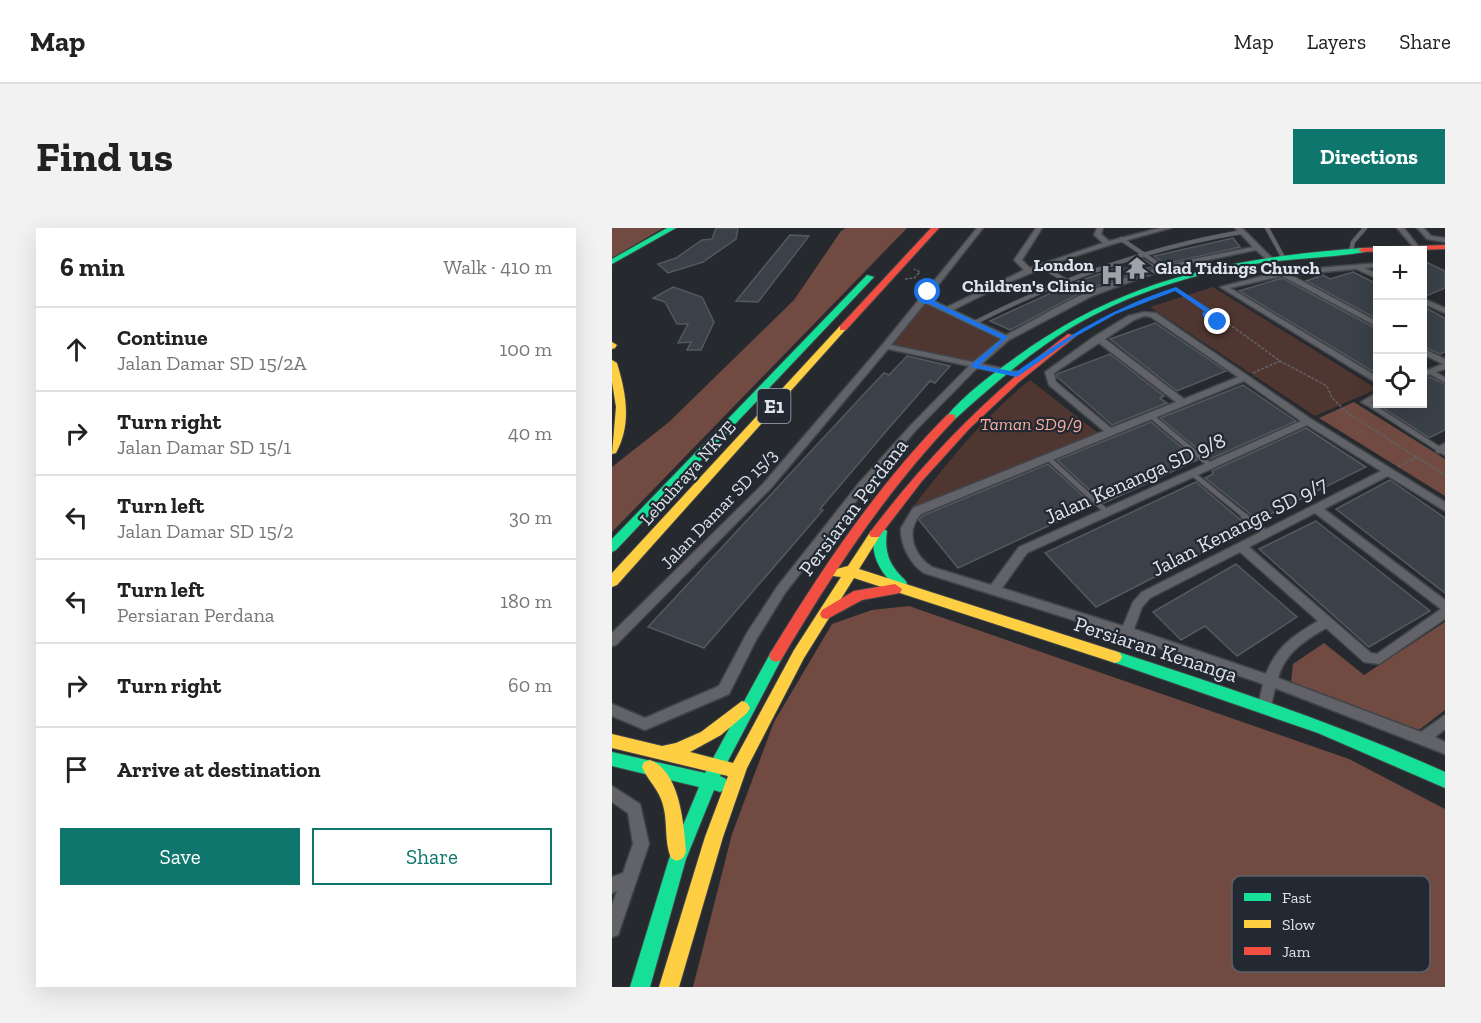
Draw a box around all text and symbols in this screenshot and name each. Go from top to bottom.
text: Map [30,25,85,58]
text: Map [1234,29,1274,54]
text: Layers [1307,29,1366,54]
text: Share [1399,29,1451,54]
button: Directions [1293,129,1445,184]
text: Find us [36,131,173,182]
map controls [1373,246,1427,408]
button: + [1373,246,1427,300]
text: 6 min [60,251,125,283]
place label: London Children's Clinic [962,254,1095,297]
text: Walk · 410 m [444,255,552,279]
temple icon: Glad Tidings Church [1124,255,1150,281]
place label: Glad Tidings Church [1155,257,1320,279]
hospital icon: London Children's Clinic [1099,262,1125,288]
route start [914,278,940,304]
button: − [1373,300,1427,354]
route end [1204,308,1230,334]
text: Continue [117,324,208,351]
icon: ahead [60,333,93,366]
text: 100 m [499,337,552,361]
text: Jalan Damar SD 15/2A [117,351,306,375]
button: locate [1373,354,1427,408]
road number: E1 [758,389,790,423]
text: Turn right [117,408,221,435]
park label: Taman SD9/9 [980,413,1082,435]
street label: Lebuhraya NKVE [635,416,741,530]
icon: right [60,417,93,450]
text: 40 m [508,421,552,445]
street label: Jalan Kenanga SD 9/8 [1041,427,1229,529]
street label: Persiaran Perdana [793,433,913,581]
text: Jalan Damar SD 15/1 [117,435,291,459]
street label: Jalan Damar SD 15/3 [656,444,782,574]
street label: Jalan Kenanga SD 9/7 [1147,471,1331,581]
text: Turn left [117,492,204,519]
icon: left [60,501,93,534]
text: 30 m [509,505,552,529]
text: Jalan Damar SD 15/2 [117,519,294,543]
text: Turn left [117,576,204,603]
icon: left [60,585,93,618]
text: 180 m [500,589,552,613]
text: Persiaran Perdana [117,603,275,627]
street label: Persiaran Kenanga [1071,611,1241,687]
icon: right [60,669,93,702]
text: Turn right [117,672,221,699]
text: 60 m [508,673,552,697]
icon: arrive [60,753,93,786]
text: Arrive at destination [117,756,320,783]
button: Save [60,828,300,885]
button: Share [312,828,552,885]
legend [1232,876,1430,972]
text: Fast [1282,888,1311,907]
text: Slow [1282,915,1316,934]
text: Jam [1282,942,1311,961]

